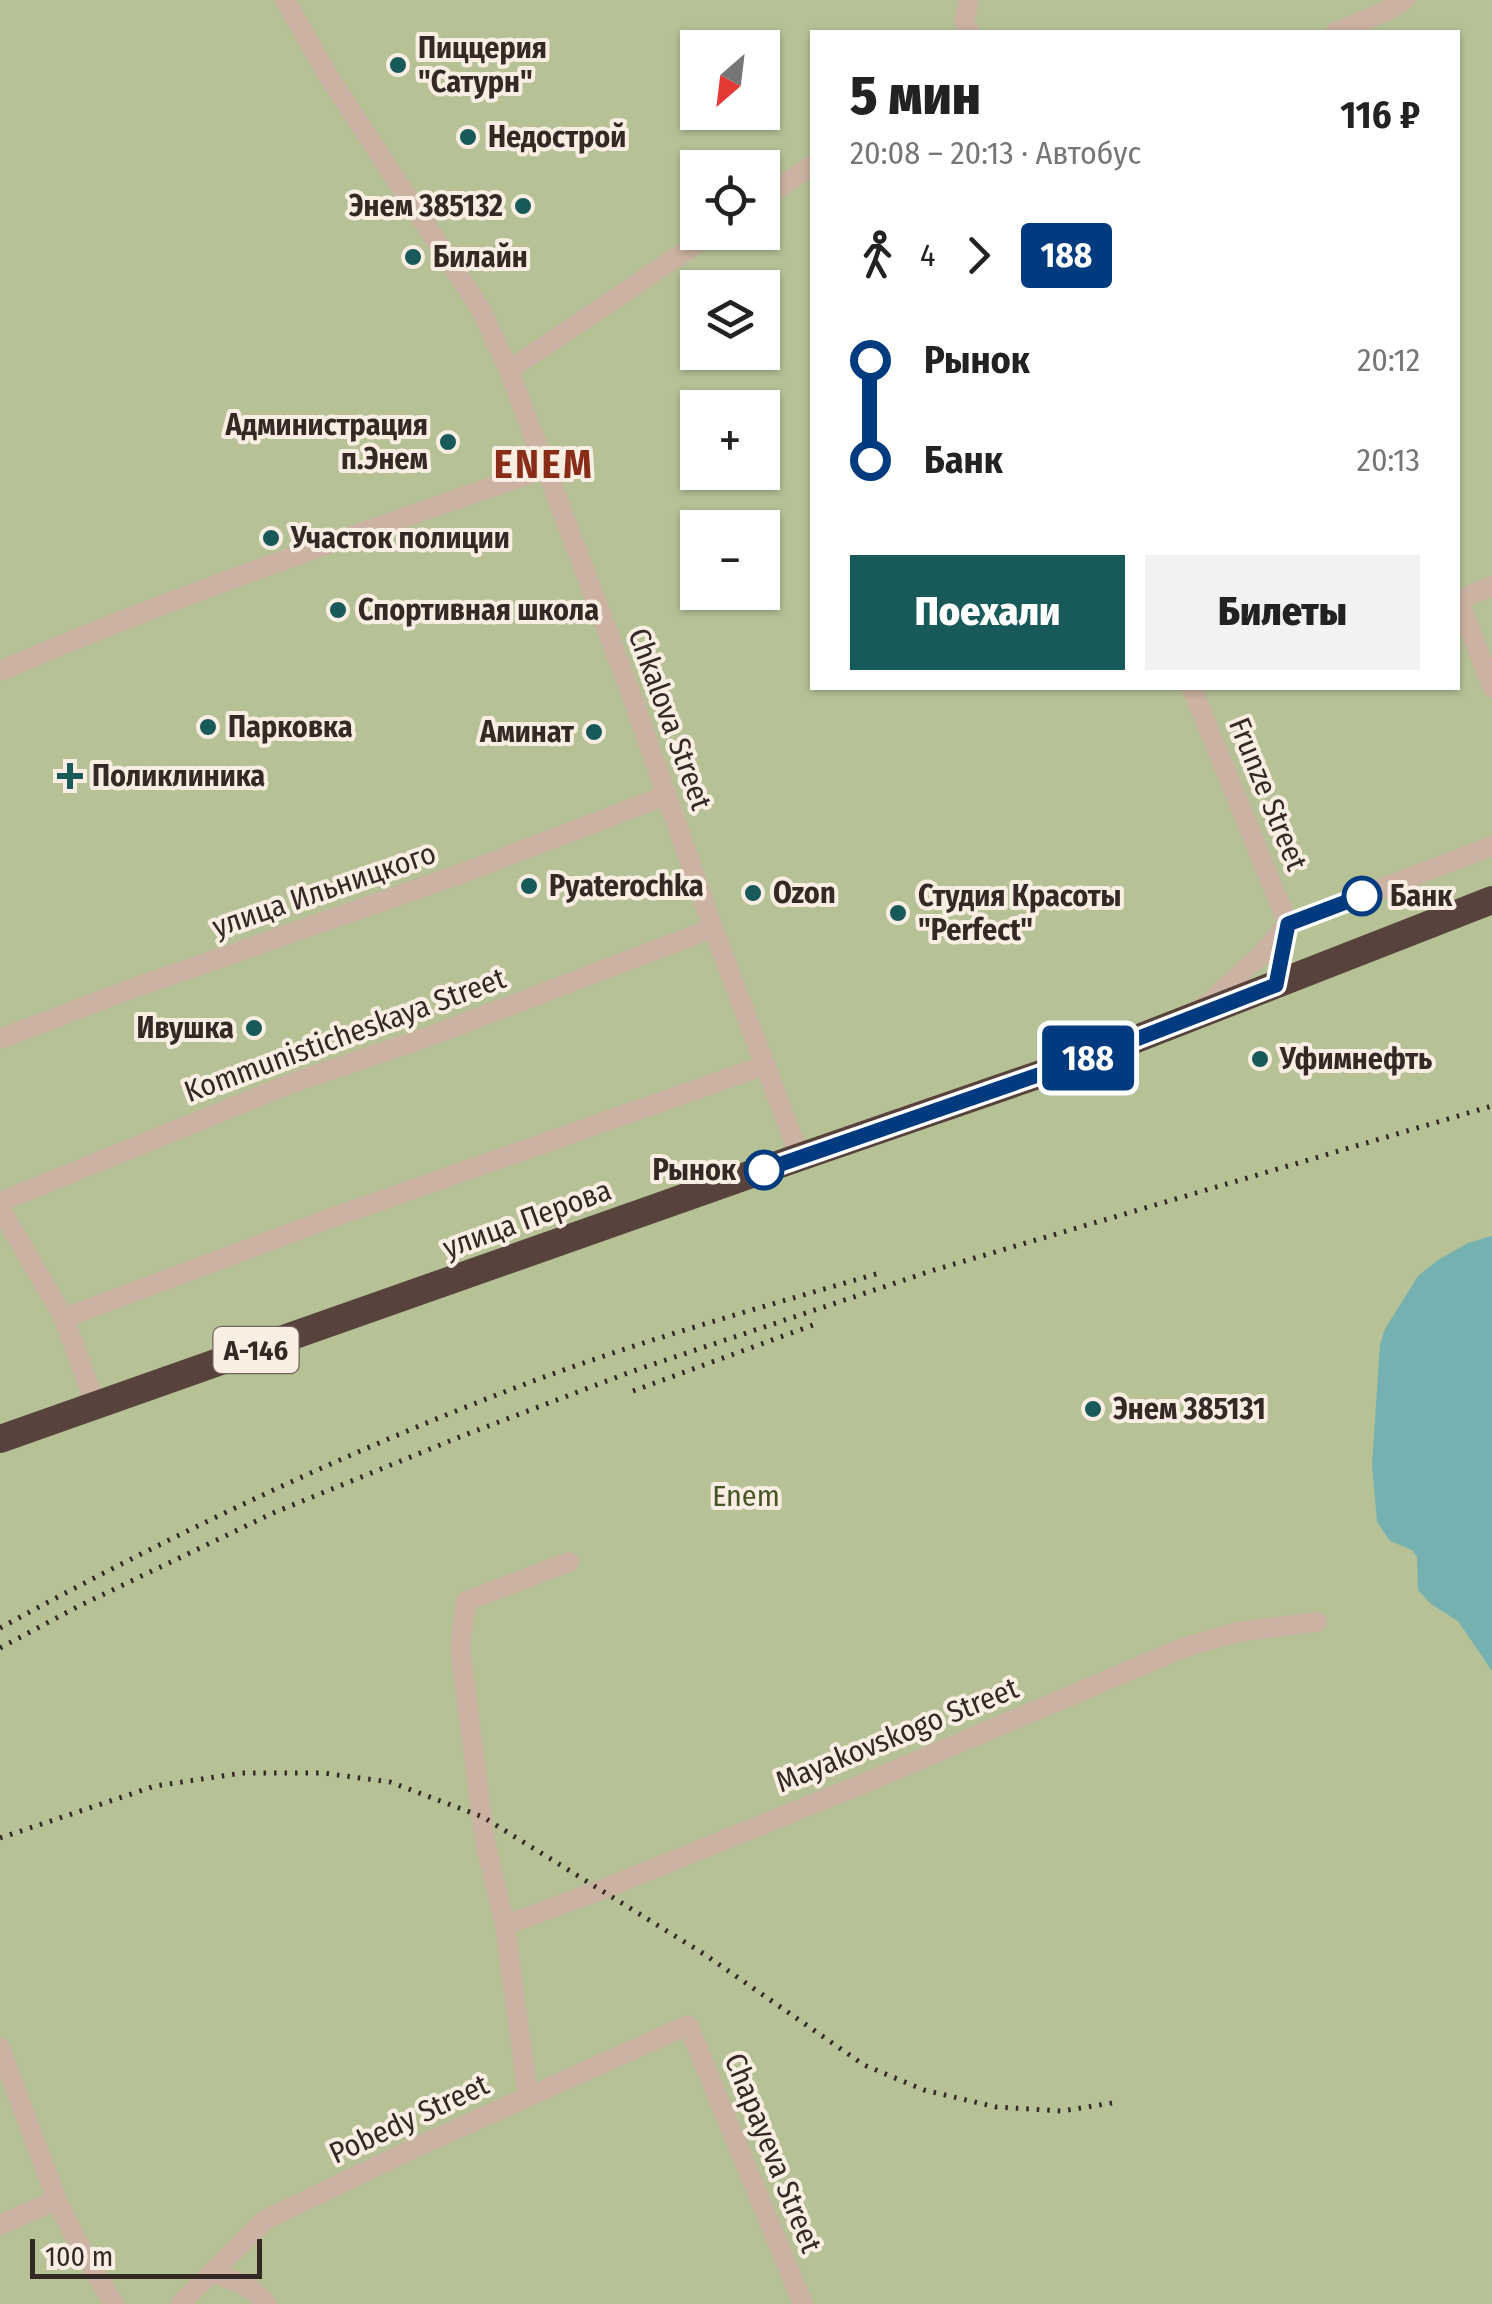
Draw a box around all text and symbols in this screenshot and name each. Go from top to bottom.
place label: Пиццерия "Сатурн" [418,30,547,100]
north arrow [680,30,780,130]
map controls [680,30,780,610]
marker: Пиццерия "Сатурн" [387,54,409,76]
text: 5 мин [850,63,981,129]
text: 116 ₽ [1340,92,1420,138]
place label: Недострой [488,119,626,155]
marker: Недострой [457,126,479,148]
text: 20:08 – 20:13 · Автобус [850,134,1141,172]
button: locate [680,150,780,250]
place label: Энем 385132 [349,188,503,224]
marker: Энем 385132 [512,195,534,217]
icon: walk [850,228,905,283]
icon: forward [951,228,1006,283]
text: 188 [1041,234,1092,276]
text: 4 [920,236,936,274]
place label: Билайн [433,239,528,275]
marker: Билайн [402,246,424,268]
button: layers [680,270,780,370]
text: Рынок [924,337,1030,383]
text: 20:12 [1357,341,1420,379]
button: + [680,390,780,490]
place label: Администрация п.Энем [224,407,428,477]
marker: Администрация п.Энем [437,431,459,453]
text: Банк [924,437,1003,483]
district label: ENEM [494,441,594,489]
text: 20:13 [1357,441,1420,479]
button: − [680,510,780,610]
place label: Участок полиции [290,520,510,556]
marker: Участок полиции [260,527,282,549]
button: Поехали [850,555,1125,670]
button: Билеты [1145,555,1420,670]
place label: Спортивная школа [358,592,599,628]
marker: Спортивная школа [327,599,349,621]
street label: Chkalova Street [620,623,720,815]
place label: Парковка [228,709,353,745]
street label: Frunze Street [1221,712,1315,876]
place label: Аминат [479,714,575,750]
marker: Парковка [197,716,219,738]
marker: Аминат [583,721,605,743]
place label: Поликлиника [92,758,265,794]
marker: Поликлиника [57,763,83,789]
street label: улица Ильницкого [208,835,440,945]
place label: Pyaterochka [549,868,704,904]
marker: Pyaterochka [518,875,540,897]
place label: Ozon [773,875,836,911]
marker: Банк [1343,877,1381,915]
place label: Студия Красоты "Perfect" [918,878,1121,948]
place label: Банк [1390,878,1453,914]
marker: Ozon [742,882,764,904]
marker: Студия Красоты "Perfect" [887,902,909,924]
street label: Kommunisticheskaya Street [179,960,511,1110]
place label: Ивушка [136,1010,234,1046]
marker: Ивушка [243,1017,265,1039]
line badge: 188 [1030,1026,1146,1090]
text: 188 [1062,1037,1114,1079]
place label: Уфимнефть [1279,1041,1432,1077]
marker: Уфимнефть [1249,1048,1271,1070]
marker: Рынок [745,1151,783,1189]
place label: Рынок [652,1152,737,1188]
street label: улица Перова [438,1172,616,1266]
road number: А-146 [214,1327,298,1373]
place label: Энем 385131 [1113,1391,1266,1427]
marker: Энем 385131 [1082,1398,1104,1420]
park label: Enem [712,1478,780,1514]
street label: Mayakovskogo Street [771,1670,1024,1800]
street label: Chapayeva Street [717,2048,829,2258]
street label: Pobedy Street [324,2066,495,2172]
scale bar [30,2234,262,2278]
text: 100 m [45,2240,113,2273]

